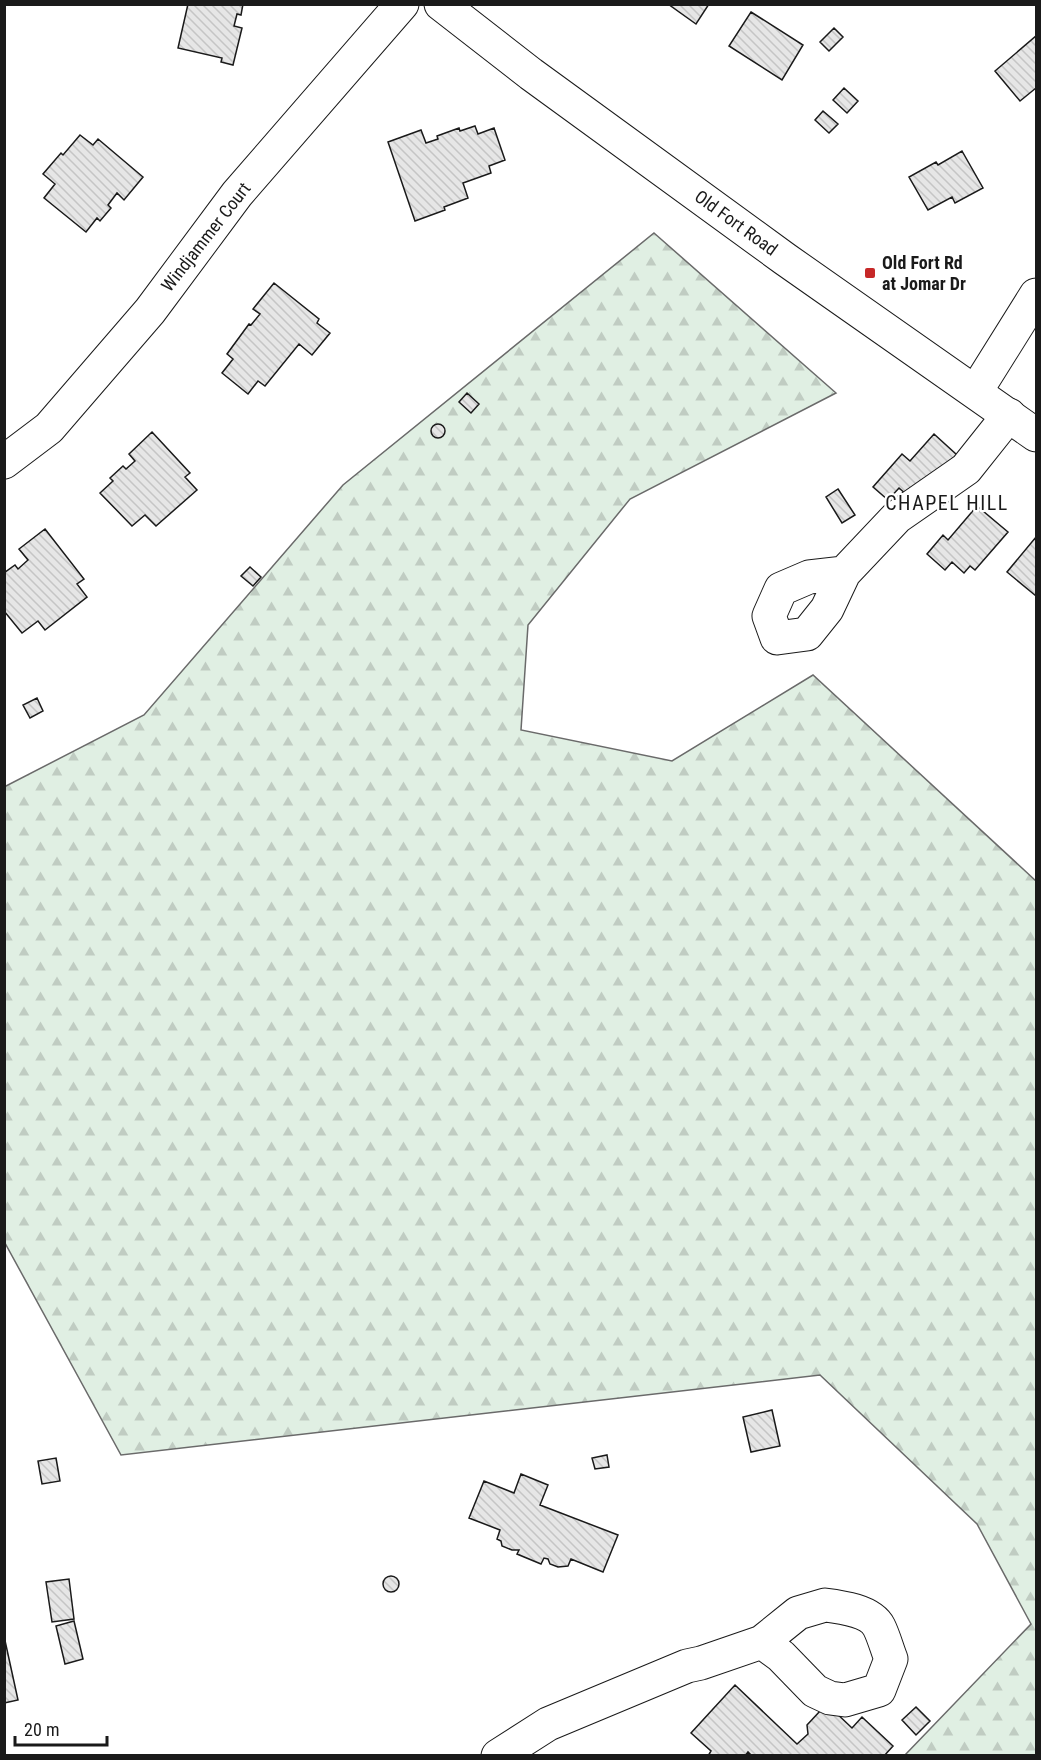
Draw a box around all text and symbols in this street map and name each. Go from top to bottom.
street label: Windjammer Court [157,178,255,295]
street label: Old Fort Road [691,186,782,260]
place label: Old Fort Rd at Jomar Dr [882,252,966,294]
marker: Old Fort Rd at Jomar Dr [863,266,877,280]
district label: CHAPEL HILL [885,491,1009,515]
scale bar [15,1709,106,1747]
text: 20 m [24,1719,59,1740]

